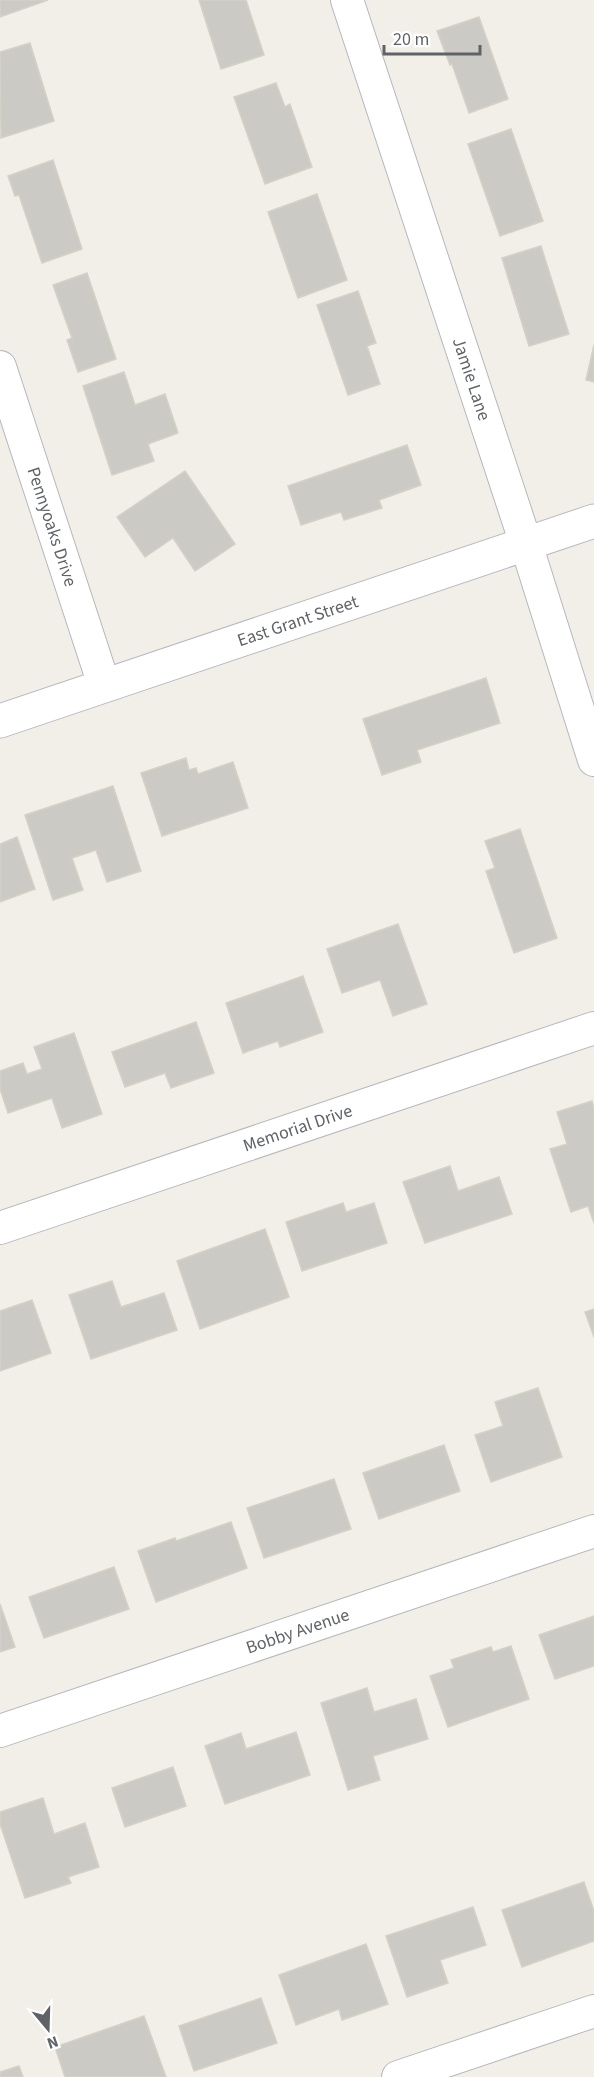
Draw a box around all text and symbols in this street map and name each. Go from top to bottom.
scale bar [384,18,480,56]
text: 20 m [393,27,429,52]
street label: Jamie Lane [446,334,497,424]
street label: Pennyoaks Drive [21,464,83,590]
street label: East Grant Street [234,589,362,653]
street label: Memorial Drive [240,1098,356,1158]
street label: Bobby Avenue [243,1602,353,1660]
north arrow [18,1999,78,2059]
text: N [44,2030,61,2054]

